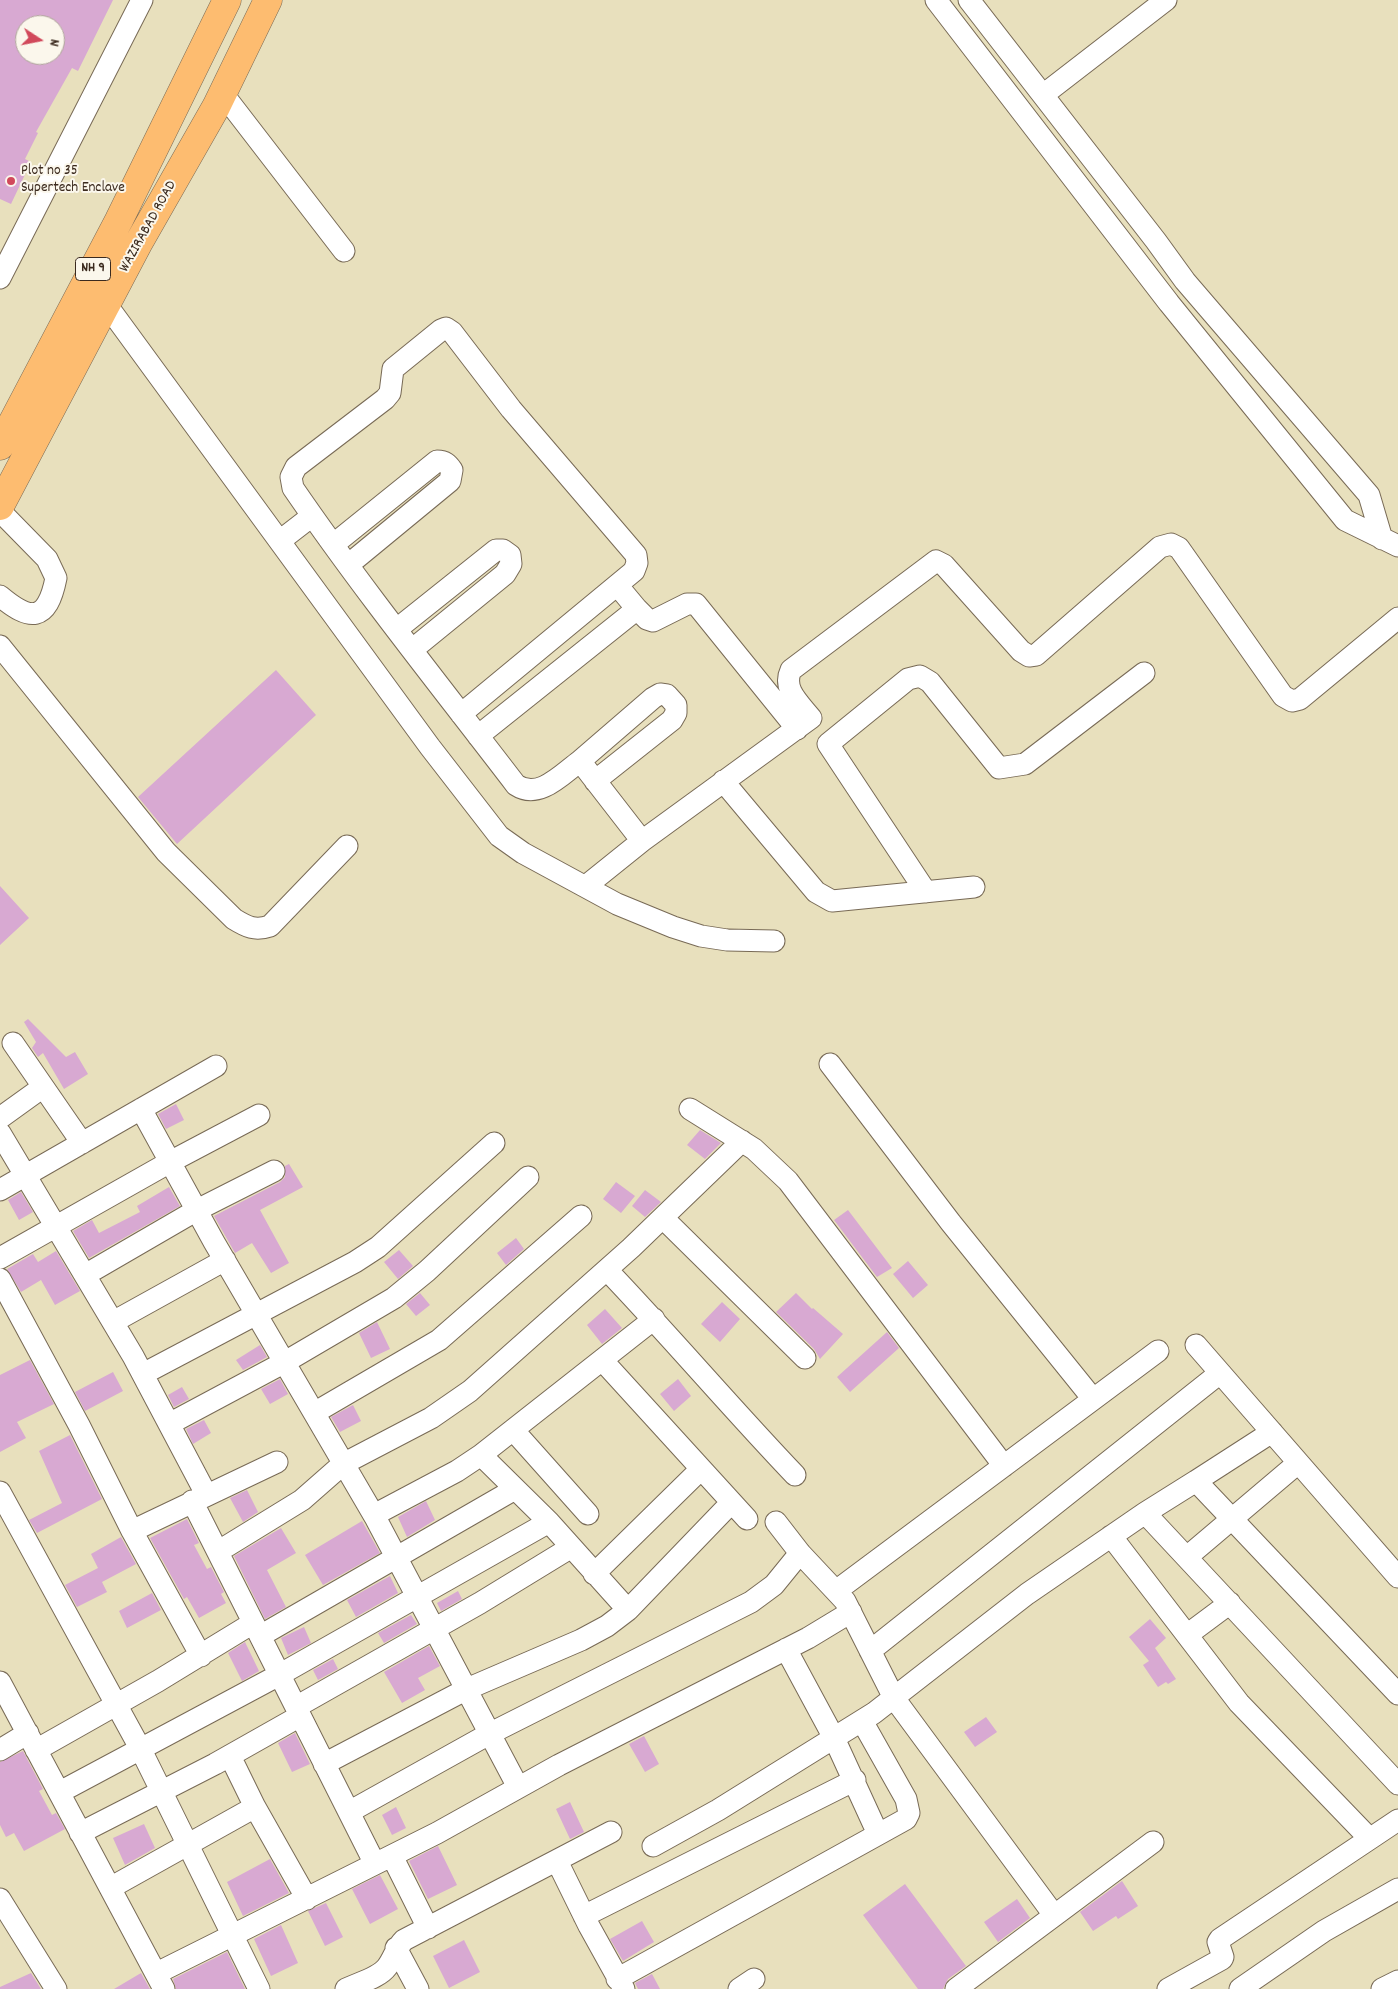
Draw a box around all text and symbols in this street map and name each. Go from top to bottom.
north arrow [15,15,65,65]
text: N [43,37,64,48]
place label: Plot no 35 Supertech Enclave [21,163,125,198]
marker: Plot no 35 Supertech Enclave [5,175,17,187]
street label: WAZIRABAD ROAD [116,178,182,276]
road number: NH 9 [76,258,110,280]

